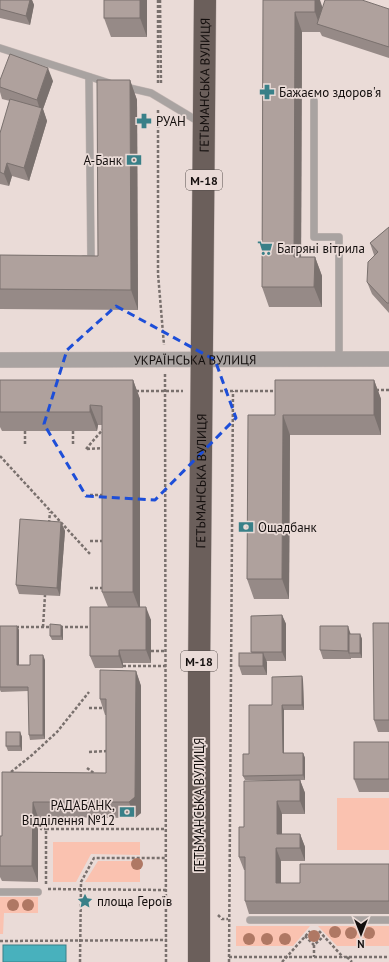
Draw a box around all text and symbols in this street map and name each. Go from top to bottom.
street label: ГЕТЬМАНСЬКА ВУЛИЦЯ [195,18,213,152]
pharmacy icon: Бажаємо здоров'я [258,83,276,101]
place label: Бажаємо здоров'я [279,84,381,101]
pharmacy icon: РУАН [135,112,153,130]
place label: РУАН [156,113,186,130]
bank icon: А-Банк [125,151,143,169]
place label: А-Банк [83,152,123,169]
road number: М-18 [186,170,222,190]
supermarket icon: Багряні вітрила [256,239,274,257]
place label: Багряні вітрила [277,240,365,257]
street label: УКРАЇНСЬКА ВУЛИЦЯ [134,351,256,368]
street label: ГЕТЬМАНСЬКА ВУЛИЦЯ [192,414,210,548]
bank icon: Ощадбанк [237,518,255,536]
place label: Ощадбанк [258,519,318,536]
road number: М-18 [181,651,217,671]
street label: ГЕТЬМАНСЬКА ВУЛИЦЯ [191,738,208,872]
place label: РАДАБАНК, Відділення №12 [22,797,115,829]
bank icon: РАДАБАНК, Відділення №12 [118,803,136,821]
place icon: площа Героїв [76,892,94,910]
place label: площа Героїв [97,893,172,910]
north arrow [341,914,381,954]
text: N [357,937,365,951]

